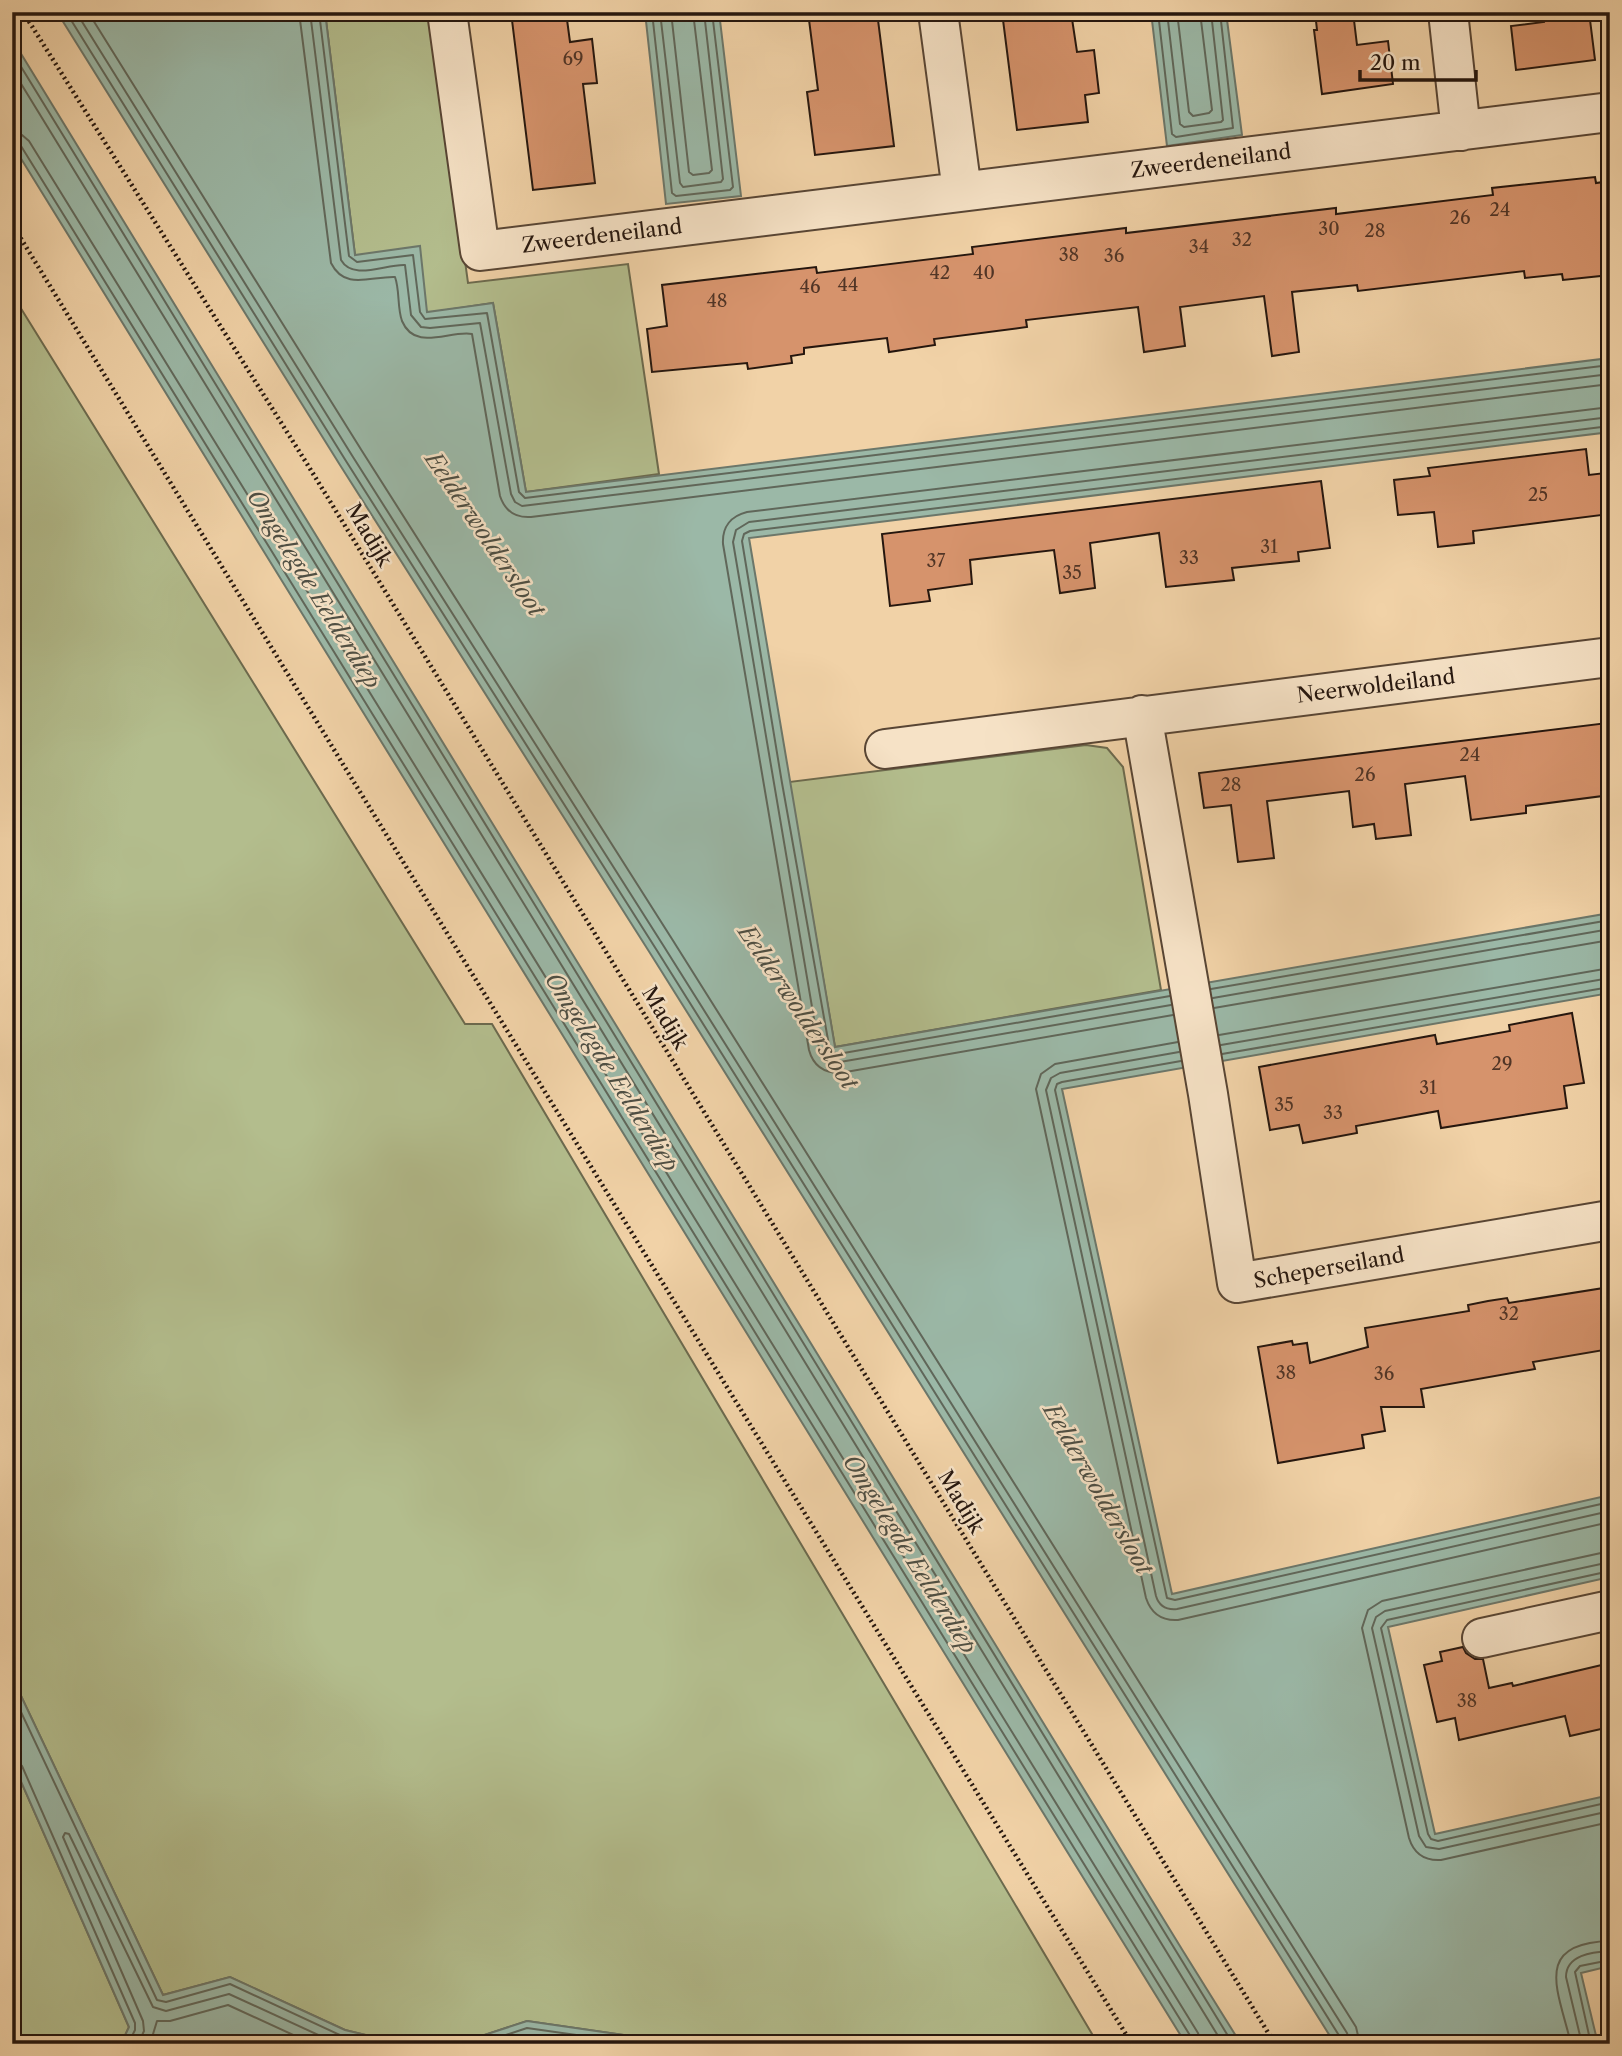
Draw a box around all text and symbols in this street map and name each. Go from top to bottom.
scale bar [1360,38,1475,82]
house number: 69 [562,48,584,70]
text: 20 m [1370,50,1421,75]
street label: Zweerdeneiland [1129,138,1293,183]
house number: 24 [1490,199,1510,221]
house number: 26 [1450,207,1470,229]
street label: Zweerdeneiland [520,213,684,258]
house number: 30 [1318,218,1340,240]
house number: 28 [1364,220,1386,242]
house number: 32 [1232,229,1252,251]
house number: 34 [1189,236,1209,258]
house number: 38 [1059,244,1079,266]
house number: 36 [1104,245,1124,267]
house number: 42 [930,262,950,284]
house number: 40 [973,262,995,284]
house number: 44 [838,274,858,296]
house number: 46 [800,276,820,298]
house number: 48 [706,290,728,312]
water label: Eelderwoldersloot [418,444,552,623]
water label: Omgelegde Eelderdiep [241,484,387,694]
house number: 25 [1528,484,1548,506]
street label: Madijk [341,499,398,572]
house number: 31 [1260,536,1278,558]
house number: 33 [1179,547,1199,569]
house number: 37 [927,550,946,572]
house number: 35 [1062,562,1082,584]
street label: Neerwoldeiland [1295,663,1457,708]
house number: 24 [1460,744,1480,766]
house number: 26 [1355,764,1375,786]
house number: 28 [1220,774,1242,796]
water label: Eelderwoldersloot [731,917,865,1096]
water label: Omgelegde Eelderdiep [539,967,685,1177]
street label: Madijk [637,982,694,1055]
house number: 29 [1492,1053,1512,1075]
house number: 31 [1419,1077,1437,1099]
house number: 35 [1274,1094,1294,1116]
house number: 33 [1323,1102,1343,1124]
street label: Scheperseiland [1252,1242,1406,1293]
house number: 32 [1499,1303,1519,1325]
house number: 38 [1276,1362,1296,1384]
house number: 36 [1374,1363,1394,1385]
water label: Eelderwoldersloot [1037,1397,1159,1581]
water label: Omgelegde Eelderdiep [837,1449,983,1659]
street label: Madijk [933,1466,990,1539]
house number: 38 [1457,1690,1477,1712]

